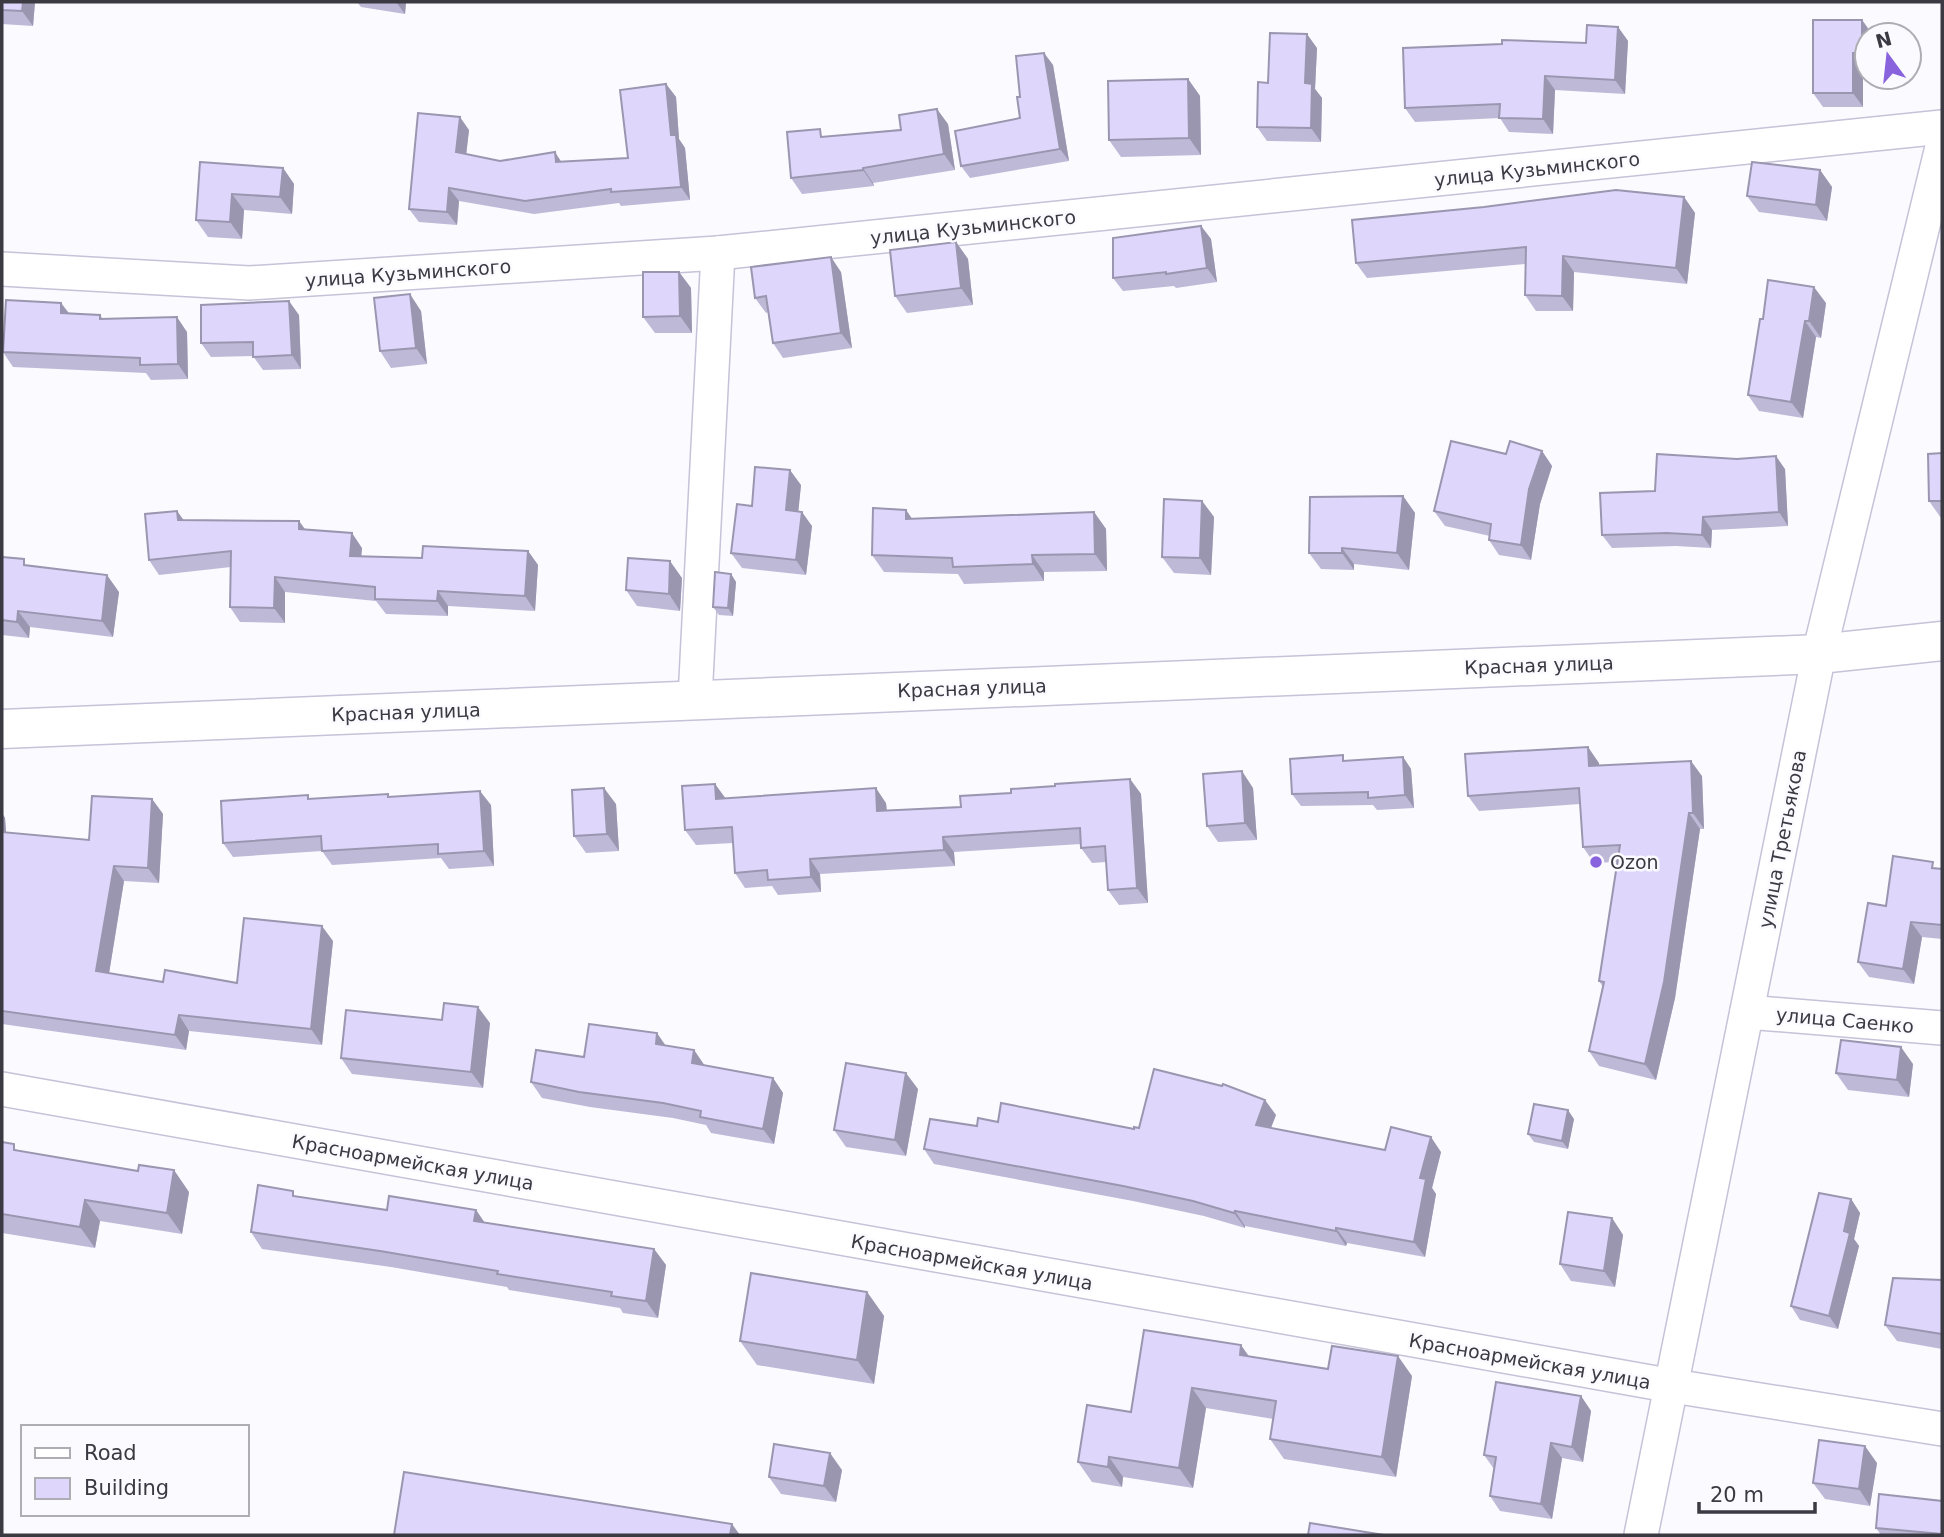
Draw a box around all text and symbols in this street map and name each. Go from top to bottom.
north arrow [1853,21,1923,91]
text: N [1873,27,1894,52]
street label: улица Кузьминского [1433,147,1641,191]
street label: улица Кузьминского [869,205,1077,249]
street label: улица Кузьминского [304,255,512,291]
street label: Красная улица [1464,651,1614,679]
street label: Красная улица [897,674,1047,702]
street label: Красная улица [331,698,481,726]
street label: улица Третьякова [1754,748,1810,930]
place label: Ozon [1610,851,1659,873]
marker: Ozon [1588,854,1604,870]
street label: улица Саенко [1775,1003,1915,1037]
street label: Красноармейская улица [290,1130,536,1194]
street label: Красноармейская улица [849,1230,1095,1294]
street label: Красноармейская улица [1407,1329,1653,1393]
legend [21,1425,248,1516]
text: Road [84,1441,137,1465]
scale bar [1699,1470,1814,1514]
text: Building [84,1476,169,1500]
text: 20 m [1710,1483,1764,1507]

